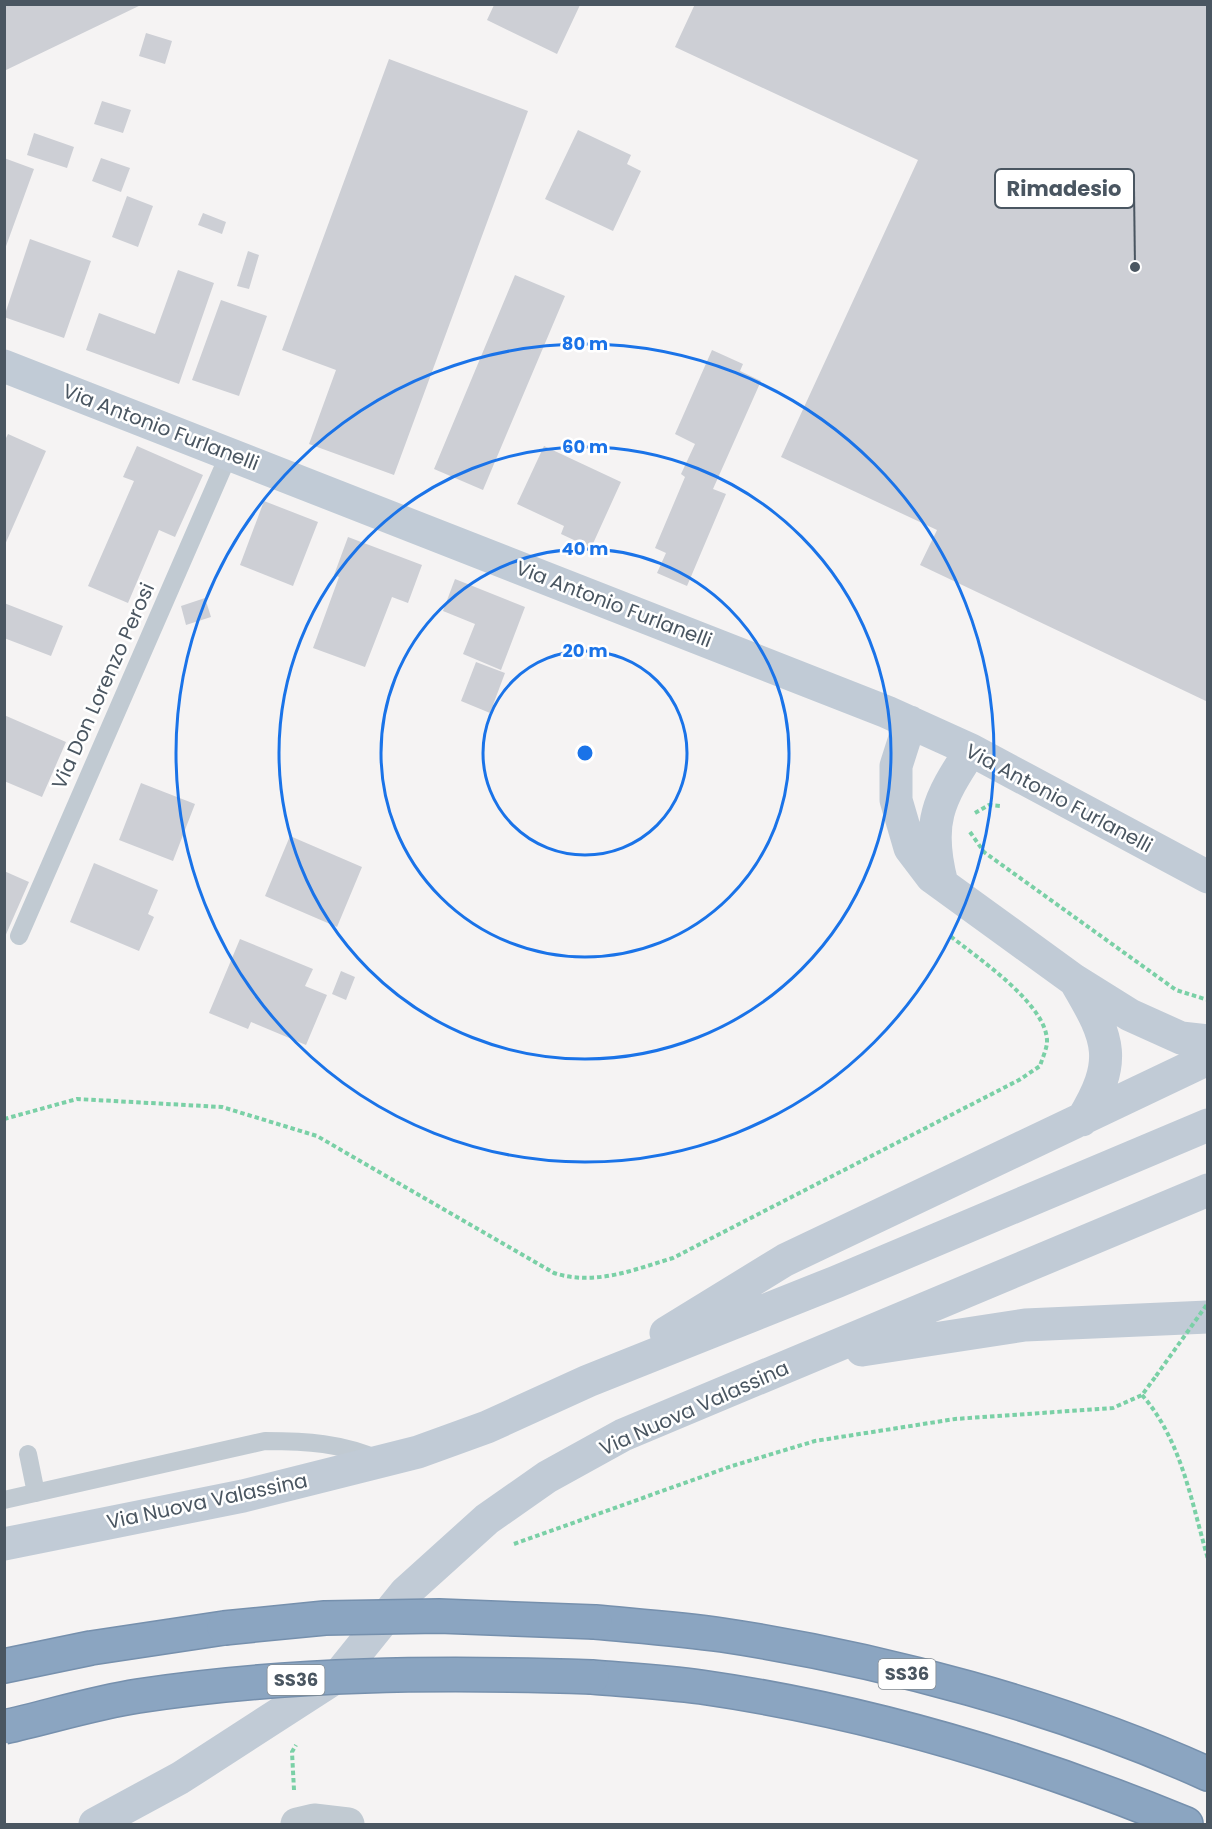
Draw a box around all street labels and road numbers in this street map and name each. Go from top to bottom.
street label: Via Antonio Furlanelli [59,377,263,477]
street label: Via Antonio Furlanelli [512,554,716,654]
street label: Via Don Lorenzo Perosi [45,578,161,794]
street label: Via Antonio Furlanelli [960,737,1158,859]
street label: Via Nuova Valassina [595,1354,793,1462]
street label: Via Nuova Valassina [104,1466,310,1536]
road number: SS36 [878,1659,936,1689]
road number: SS36 [268,1665,324,1695]

